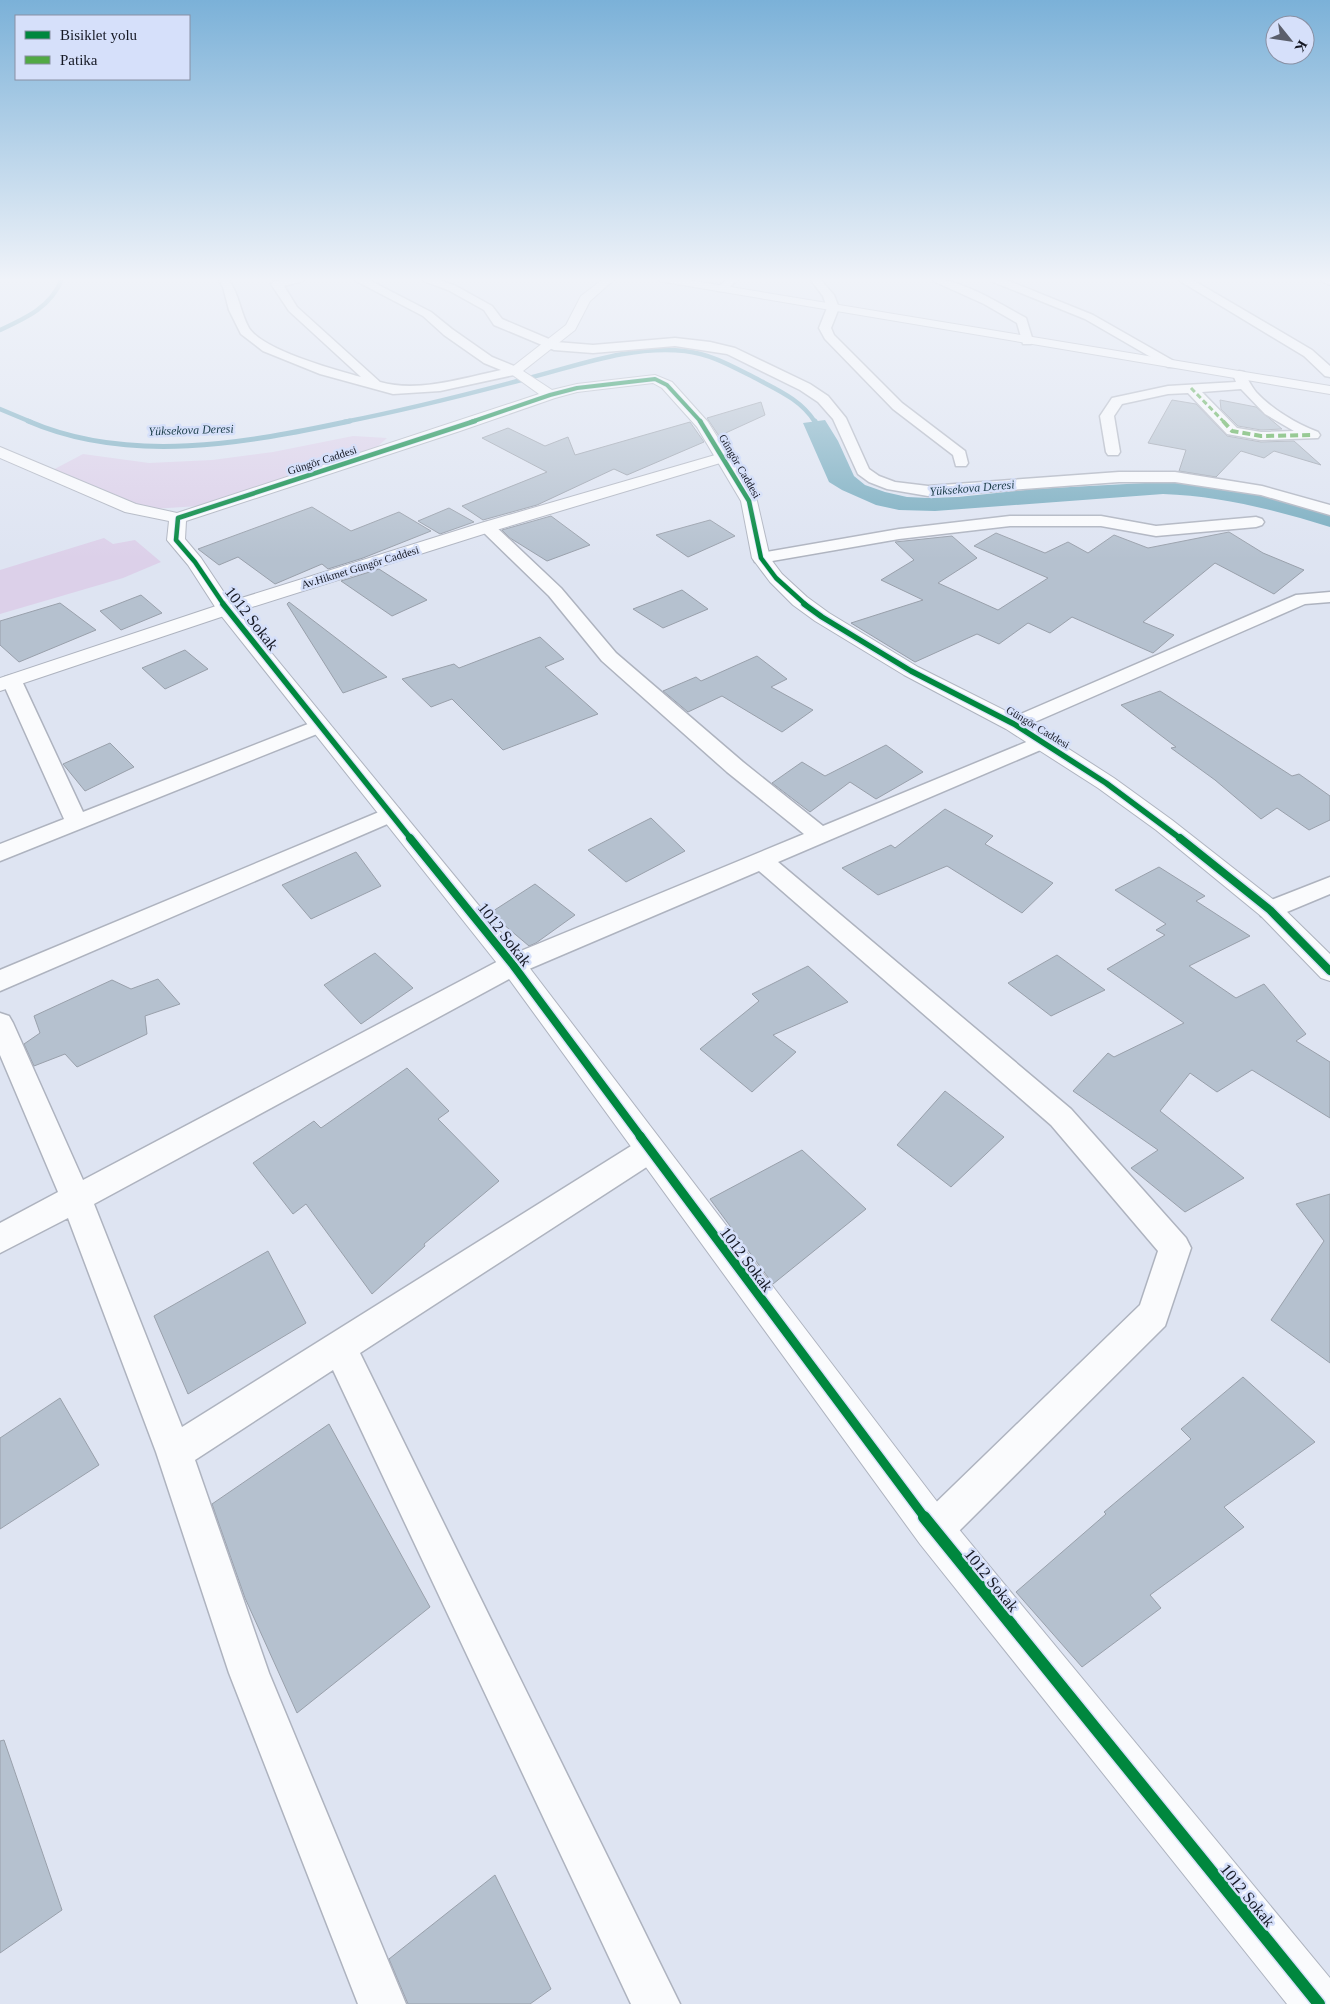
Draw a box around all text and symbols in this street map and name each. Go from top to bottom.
legend [15,15,190,80]
north arrow [1265,15,1315,65]
text: Bisiklet yolu [60,27,138,43]
text: K [1292,38,1310,55]
text: Patika [60,52,98,68]
water label: Yüksekova Deresi [148,422,234,438]
street label: Güngör Caddesi [717,432,763,500]
street label: Güngör Caddesi [286,443,358,477]
water label: Yüksekova Deresi [929,477,1015,499]
street label: Av.Hikmet Güngör Caddesi [300,543,420,591]
street label: 1012 Sokak [222,583,282,653]
street label: Güngör Caddesi [1004,703,1072,751]
street label: 1012 Sokak [475,899,535,969]
street label: 1012 Sokak [717,1224,776,1295]
street label: 1012 Sokak [961,1545,1022,1615]
street label: 1012 Sokak [1217,1860,1278,1930]

